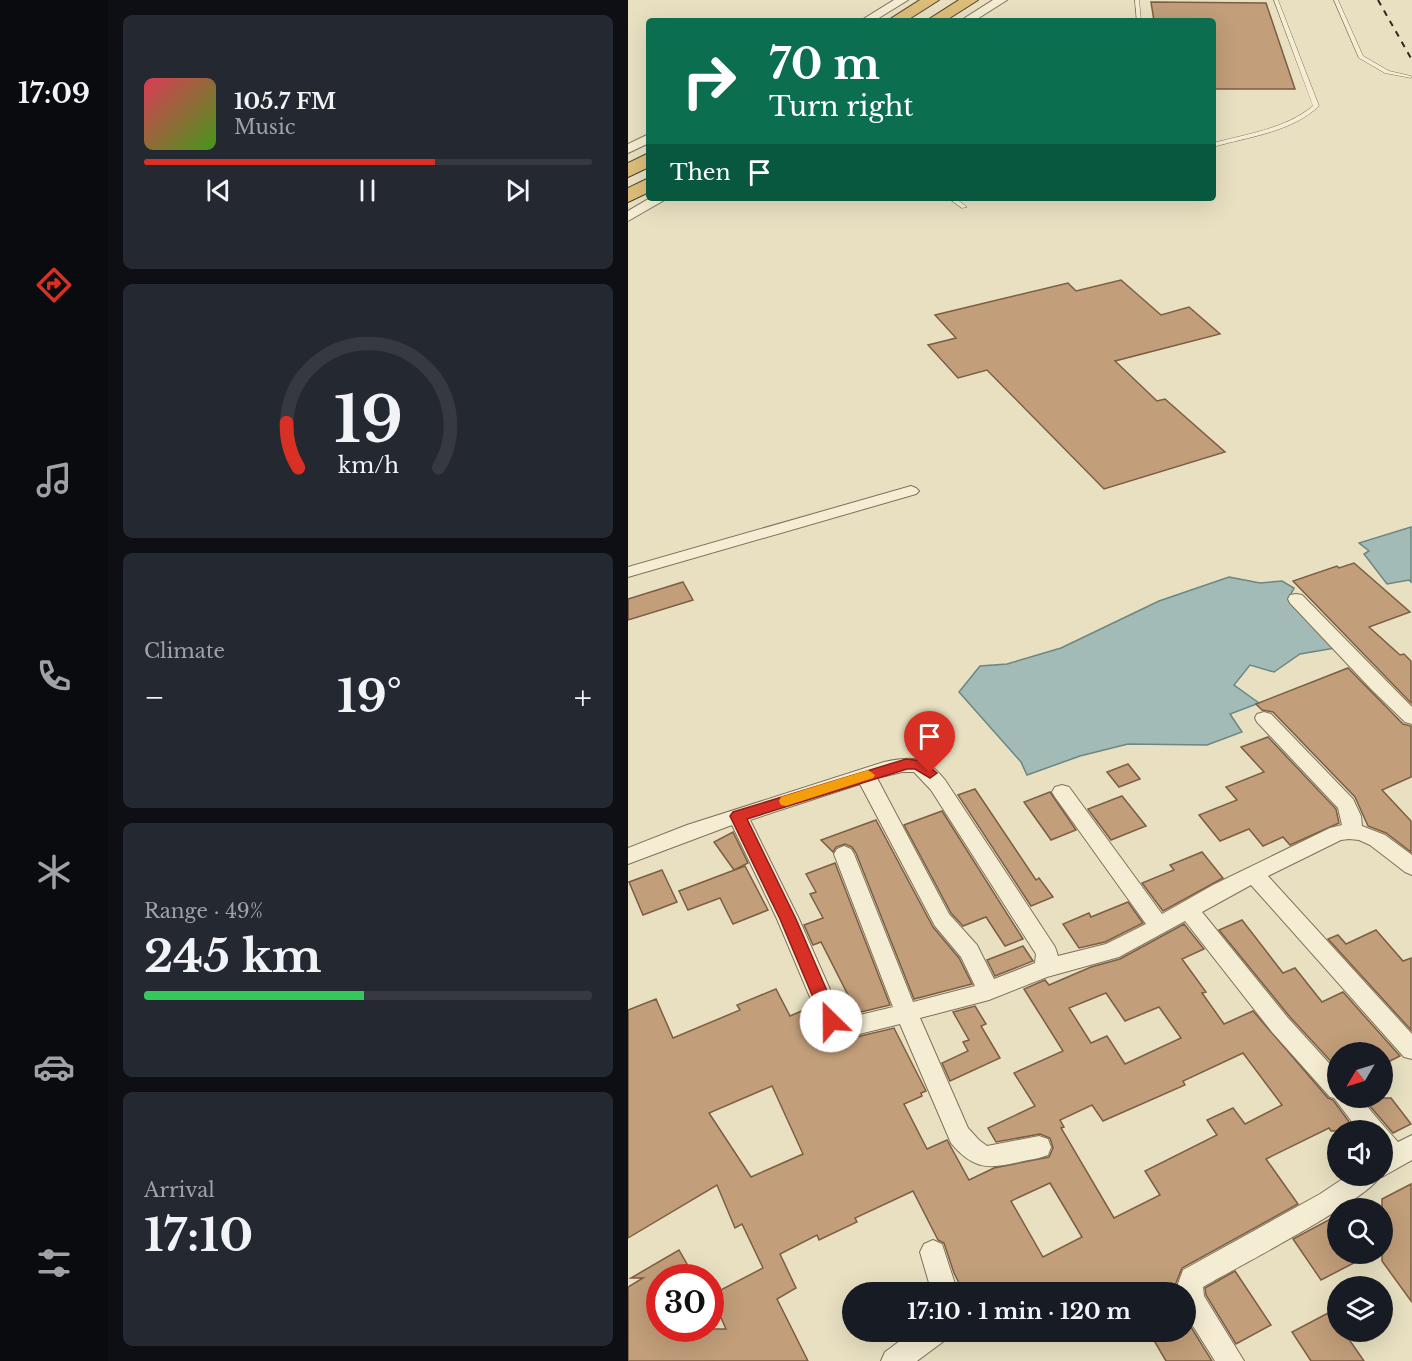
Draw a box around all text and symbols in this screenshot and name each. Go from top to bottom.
text: 70 m [769,38,880,90]
icon: right [670,42,748,120]
text: 17:09 [18,77,90,110]
text: 105.7 FM [234,88,336,115]
text: Turn right [769,90,913,123]
text: Music [234,115,295,139]
icon: arrive [743,156,776,189]
text: Then [670,159,731,186]
icon: previous [202,174,235,207]
icon: pause [351,174,384,207]
icon: next [501,174,534,207]
icon: directions [33,264,75,306]
text: 19 [333,381,403,459]
text: km/h [338,453,399,480]
icon: music [33,459,75,501]
text: Climate [144,639,225,663]
icon: phone [33,655,75,697]
text: 19° [337,668,402,724]
text: − [144,677,165,718]
text: + [574,677,592,718]
pin [904,711,955,773]
icon: arrive [913,720,946,753]
icon: climate [33,851,75,893]
text: Range · 49% [144,899,263,923]
text: 245 km [144,928,322,984]
position arrow [799,989,863,1053]
north arrow [1327,1042,1393,1108]
map controls [1327,1042,1393,1342]
icon: car [33,1046,75,1088]
button: sound [1327,1120,1393,1186]
text: Arrival [144,1178,215,1202]
button: search [1327,1198,1393,1264]
text: 17:10 [144,1207,253,1263]
icon: filters [33,1242,75,1284]
speed limit sign: 30 [646,1264,724,1342]
button: layers [1327,1276,1393,1342]
text: 17:10 · 1 min · 120 m [907,1298,1131,1325]

